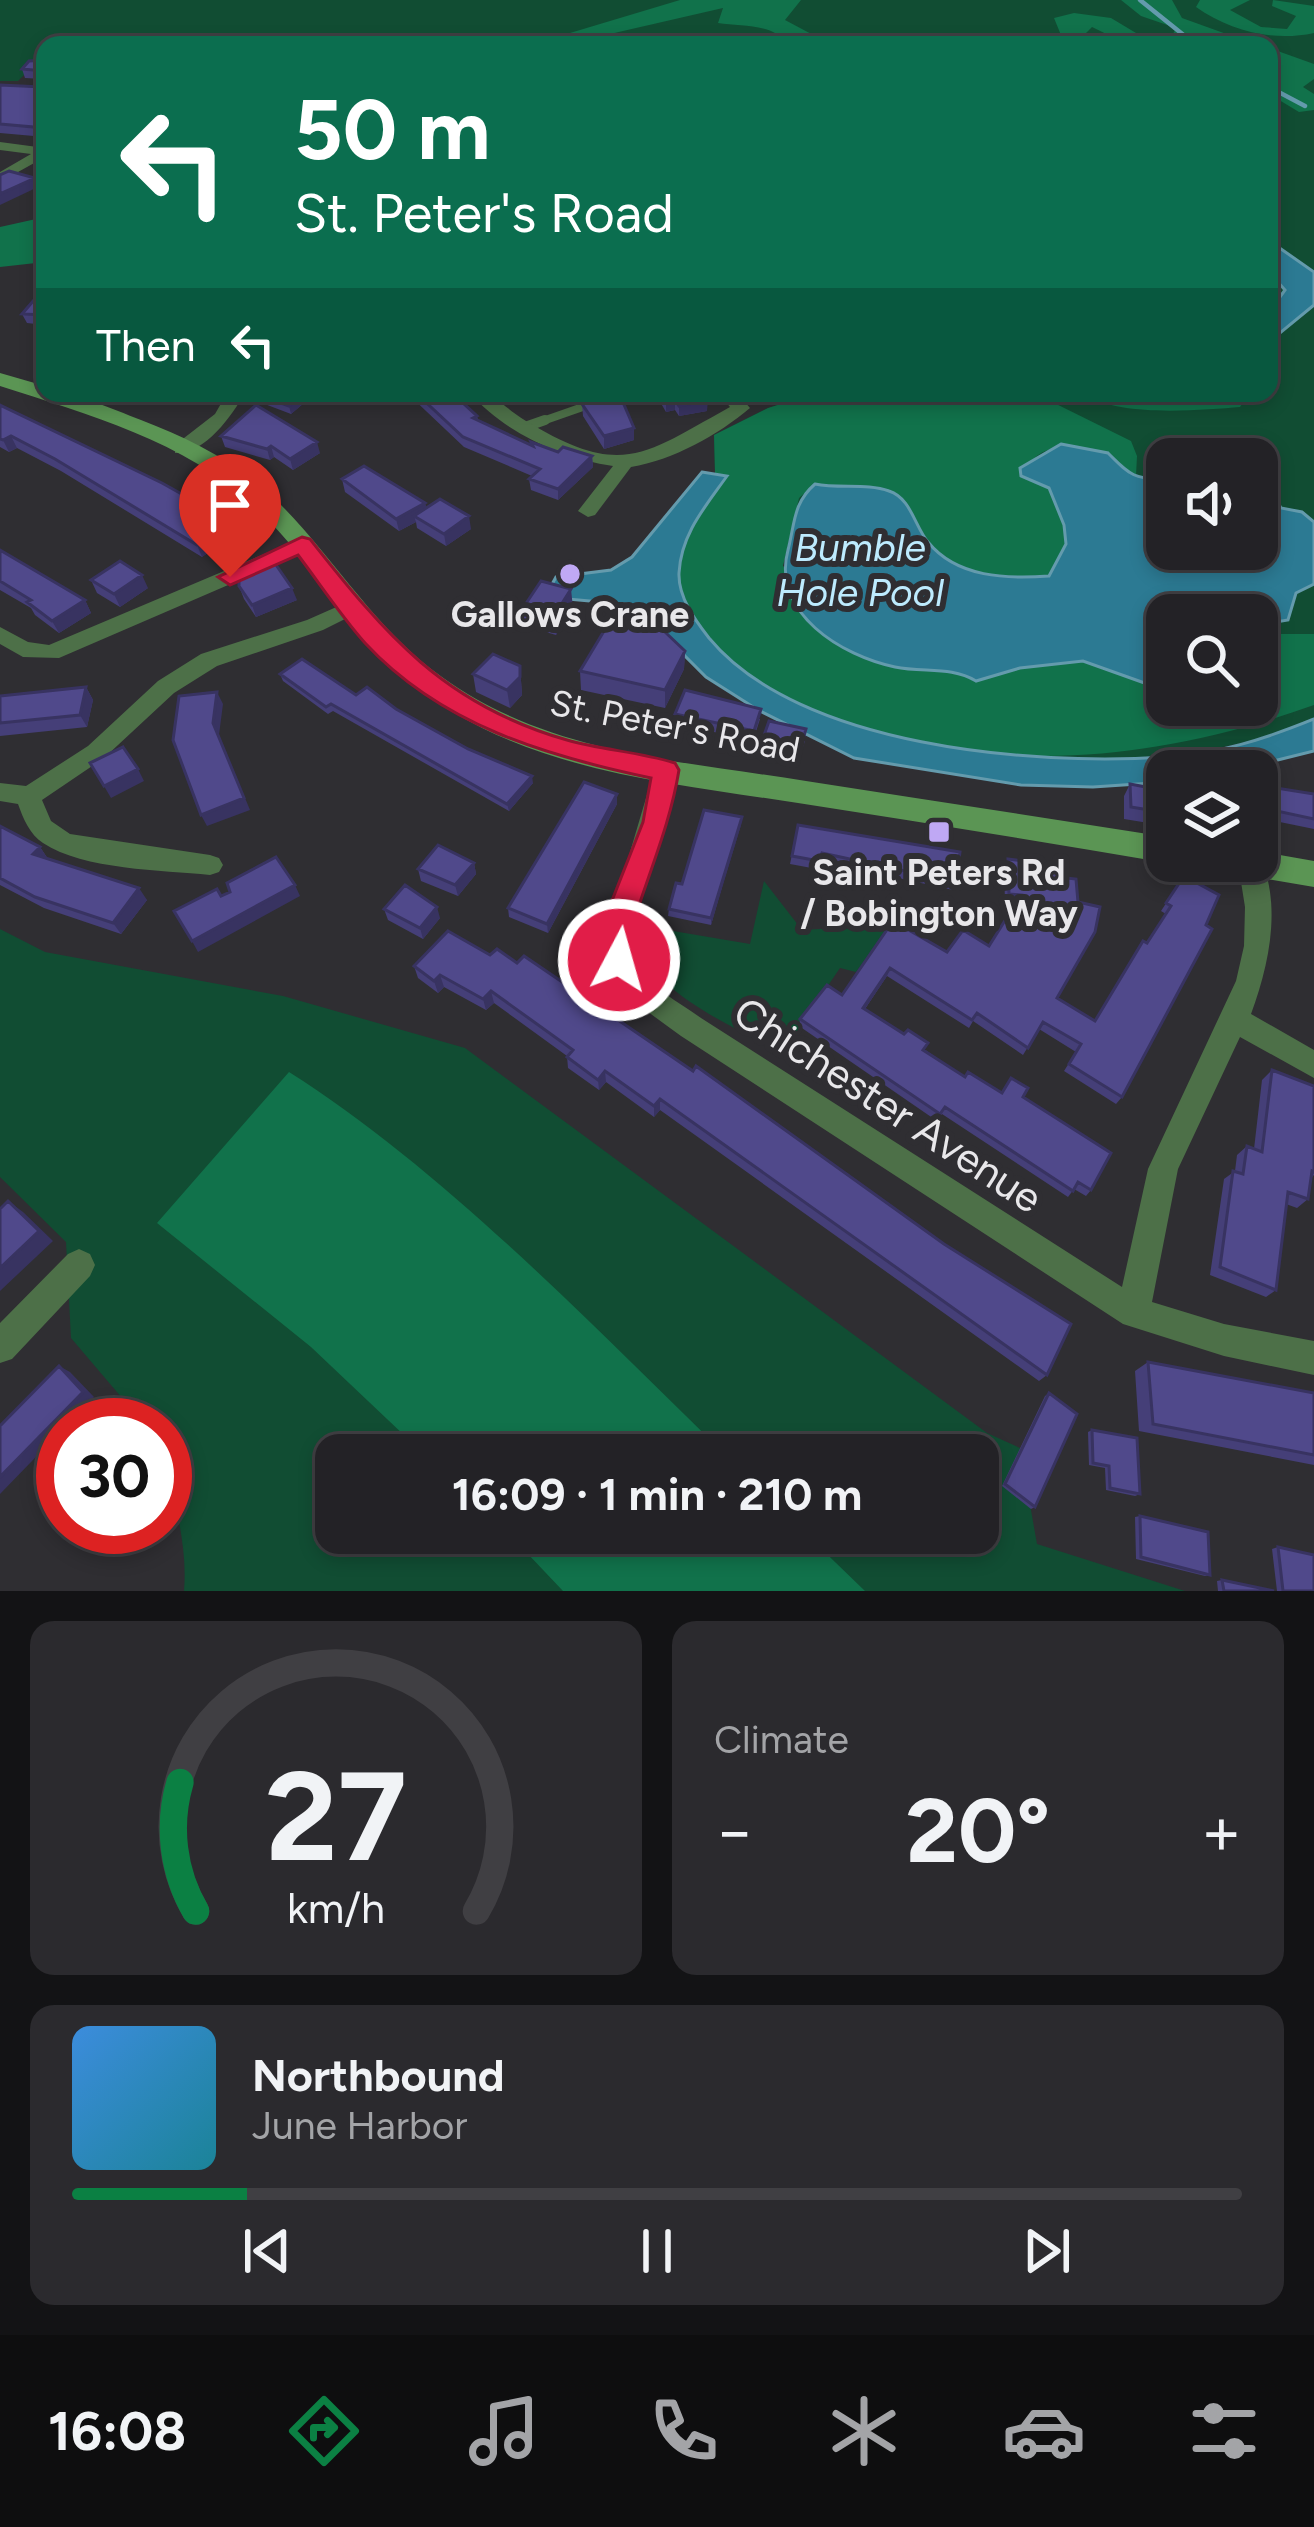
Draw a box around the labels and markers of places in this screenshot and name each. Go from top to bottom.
pin [179,454,281,577]
marker: Gallows Crane [557,561,583,587]
place label: Gallows Crane [451,593,689,636]
marker: Saint Peters Rd / Bobington Way [926,819,952,845]
place label: Saint Peters Rd / Bobington Way [800,851,1078,935]

